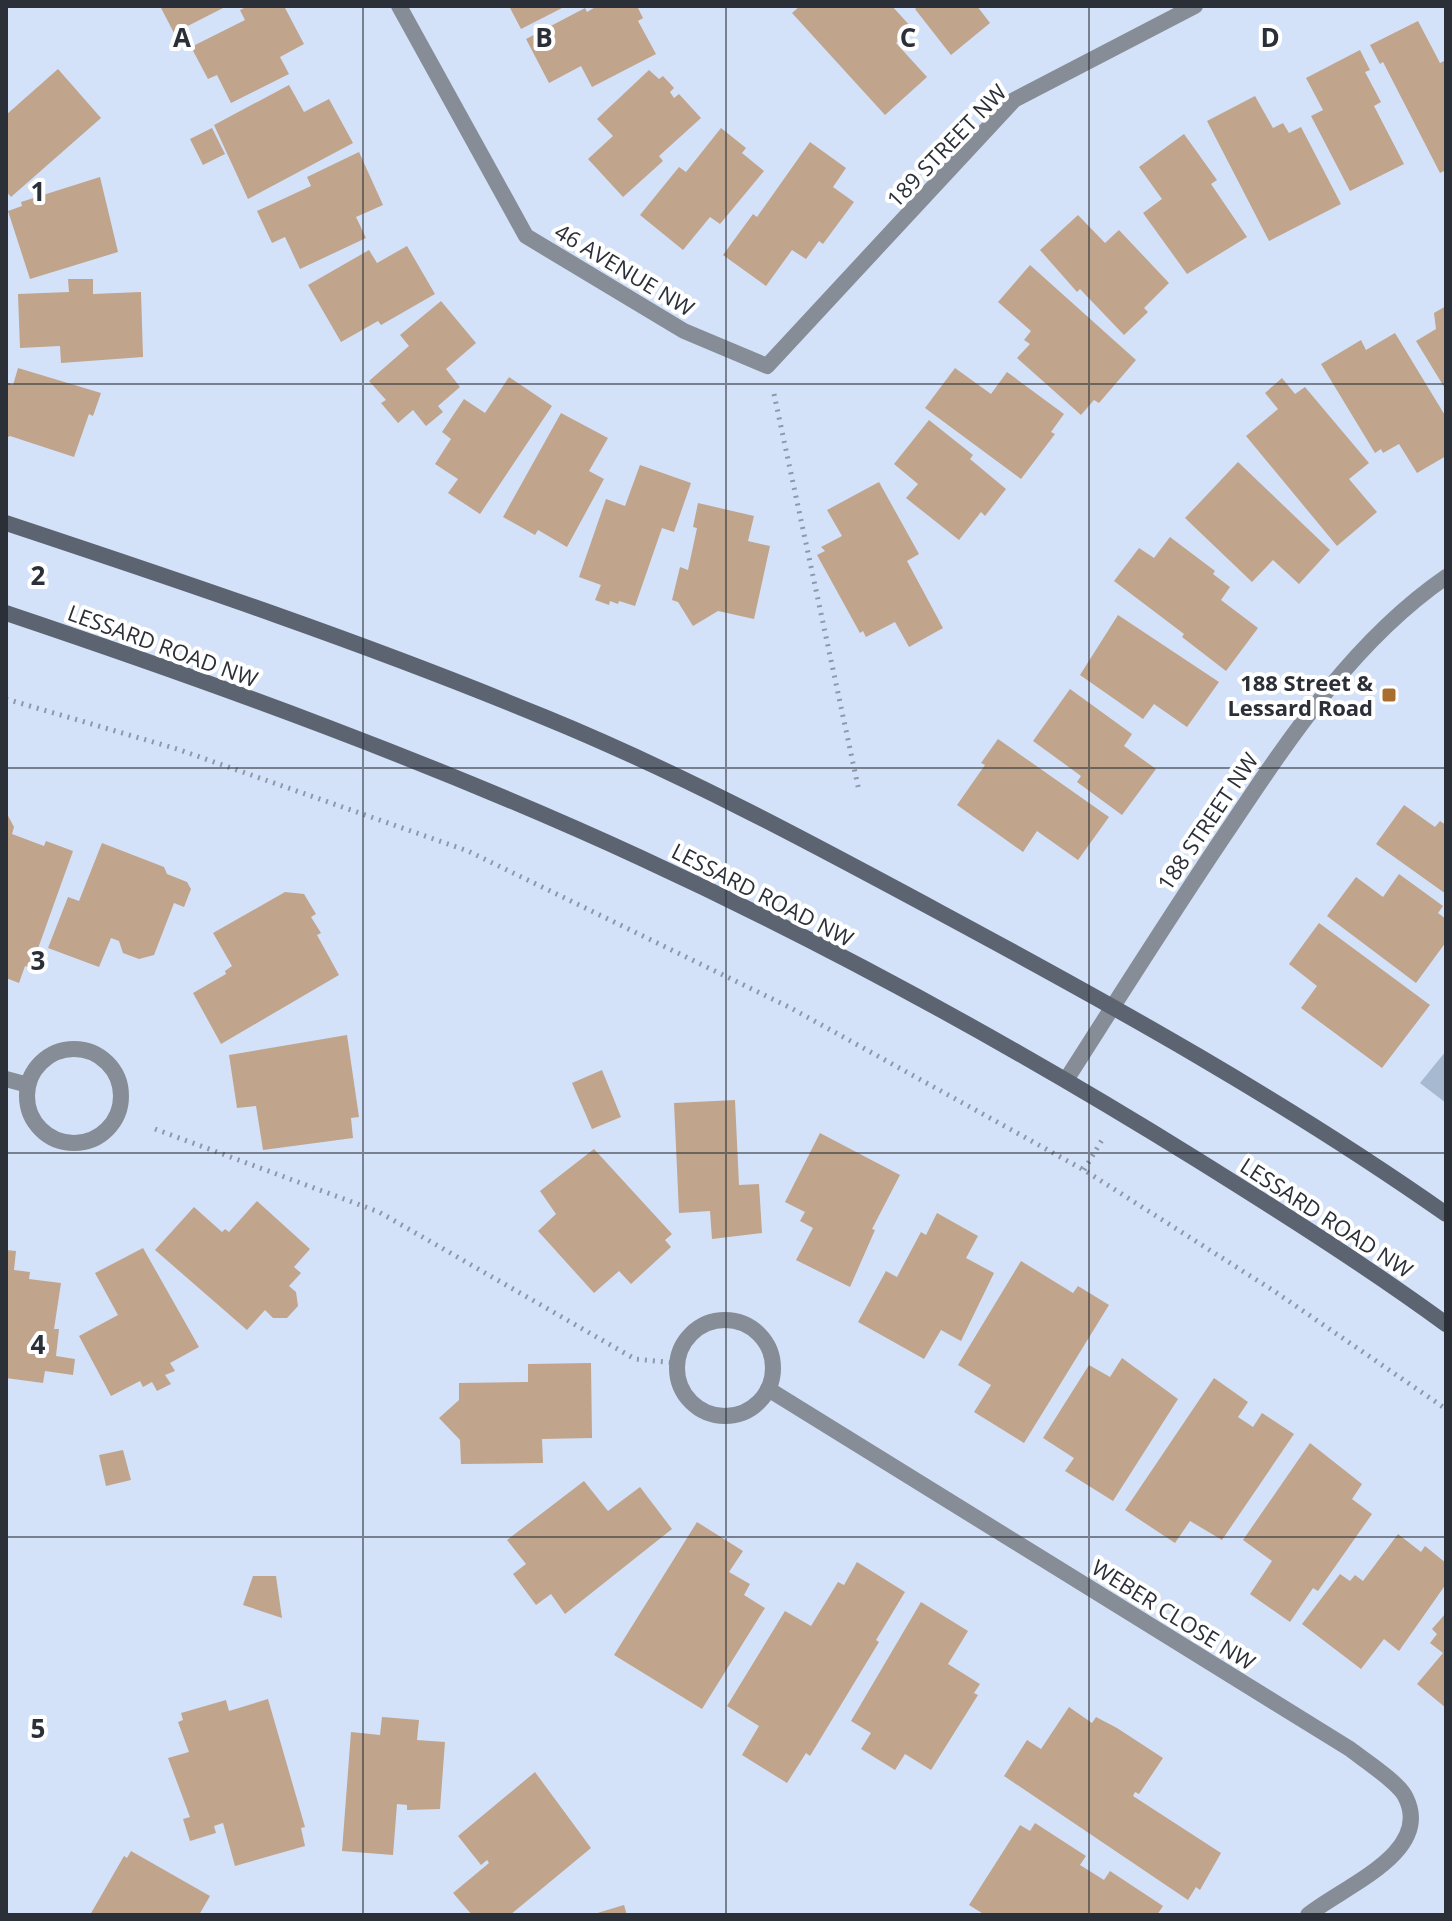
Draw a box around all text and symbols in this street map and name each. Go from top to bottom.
text: A [173,19,191,55]
text: B [535,19,553,55]
text: C [900,19,916,55]
text: D [1260,19,1280,55]
street label: 189 STREET NW [880,77,1012,213]
text: 1 [31,173,45,209]
street label: 46 AVENUE NW [550,216,700,322]
text: 2 [31,557,46,593]
street label: LESSARD ROAD NW [64,597,262,693]
place label: 188 Street & Lessard Road [1227,667,1373,722]
marker: 188 Street & Lessard Road [1380,686,1398,704]
street label: 188 STREET NW [1150,746,1264,896]
street label: LESSARD ROAD NW [667,835,859,953]
text: 3 [31,942,45,978]
street label: LESSARD ROAD NW [1235,1150,1419,1284]
text: 4 [31,1326,46,1362]
street label: WEBER CLOSE NW [1087,1552,1261,1676]
text: 5 [31,1710,45,1746]

